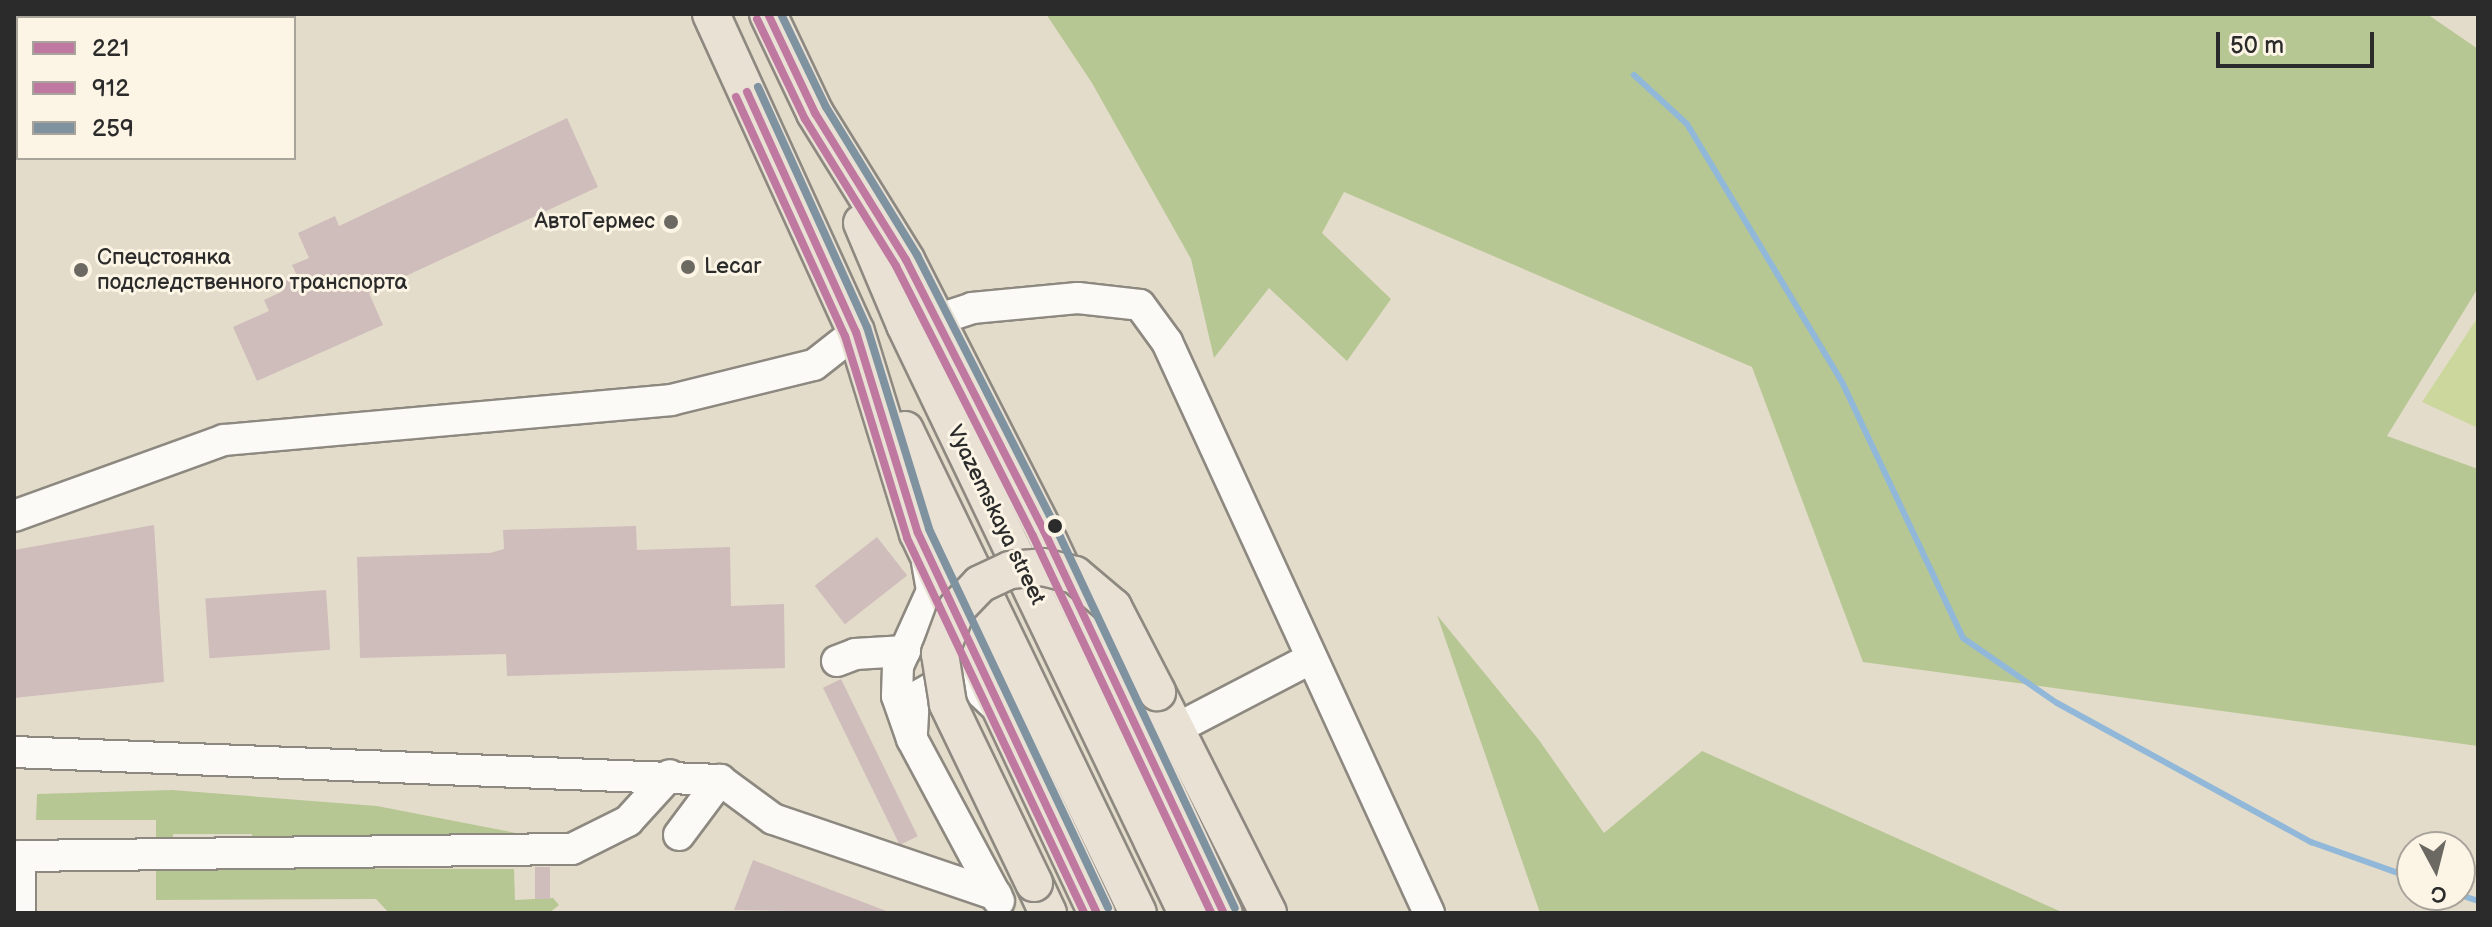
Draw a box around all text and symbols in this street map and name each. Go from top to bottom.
legend [16,16,296,160]
scale bar [2220,16,2378,66]
text: 50 m [2230,31,2284,60]
text: 221 [92,34,129,63]
text: 912 [92,74,129,103]
text: 259 [92,114,134,143]
place label: АвтоГермес [535,209,655,235]
marker: АвтоГермес [662,213,680,231]
place label: Спецстоянка подследственного транспорта [97,244,407,296]
place label: Lecar [704,254,761,280]
marker: Lecar [679,258,697,276]
marker: Спецстоянка подследственного транспорта [72,261,90,279]
street label: Vyazemskaya street [941,421,1051,609]
unlabelled marker [1047,518,1063,534]
north arrow [2396,831,2476,911]
text: С [2430,879,2448,908]

